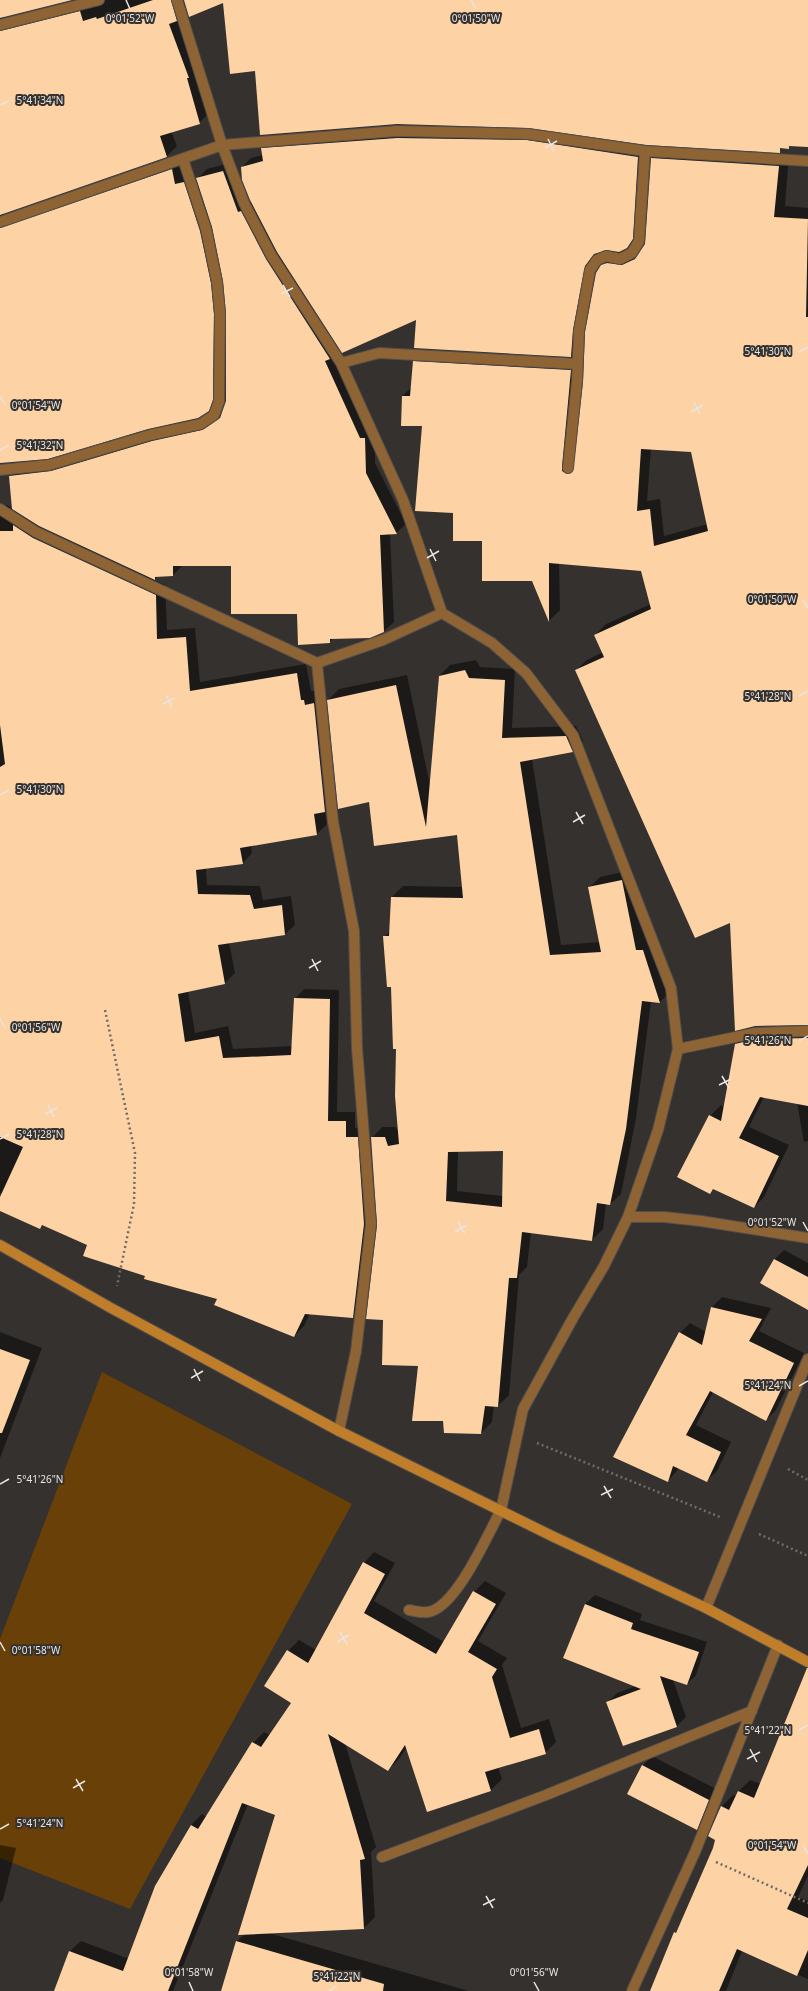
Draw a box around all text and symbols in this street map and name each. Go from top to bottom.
text: 0°01'52"W [106,11,155,25]
text: 0°01'50"W [452,11,501,25]
text: 5°41'34"N [17,93,63,107]
text: 5°41'30"N [745,344,791,358]
text: 0°01'54"W [12,398,61,412]
text: 5°41'32"N [17,438,63,452]
text: 0°01'50"W [748,592,797,606]
text: 5°41'28"N [745,689,791,703]
text: 5°41'30"N [17,782,63,796]
text: 0°01'56"W [12,1020,61,1034]
text: 5°41'26"N [745,1033,791,1047]
text: 5°41'28"N [17,1127,63,1141]
text: 0°01'52"W [748,1215,797,1229]
text: 5°41'24"N [745,1378,791,1392]
text: 5°41'26"N [17,1472,63,1486]
text: 0°01'58"W [12,1643,61,1657]
text: 5°41'22"N [745,1723,791,1737]
text: 5°41'24"N [17,1816,63,1830]
text: 0°01'54"W [748,1838,797,1852]
text: 0°01'58"W [165,1965,214,1979]
text: 0°01'56"W [510,1965,559,1979]
text: 5°41'22"N [314,1969,360,1983]

